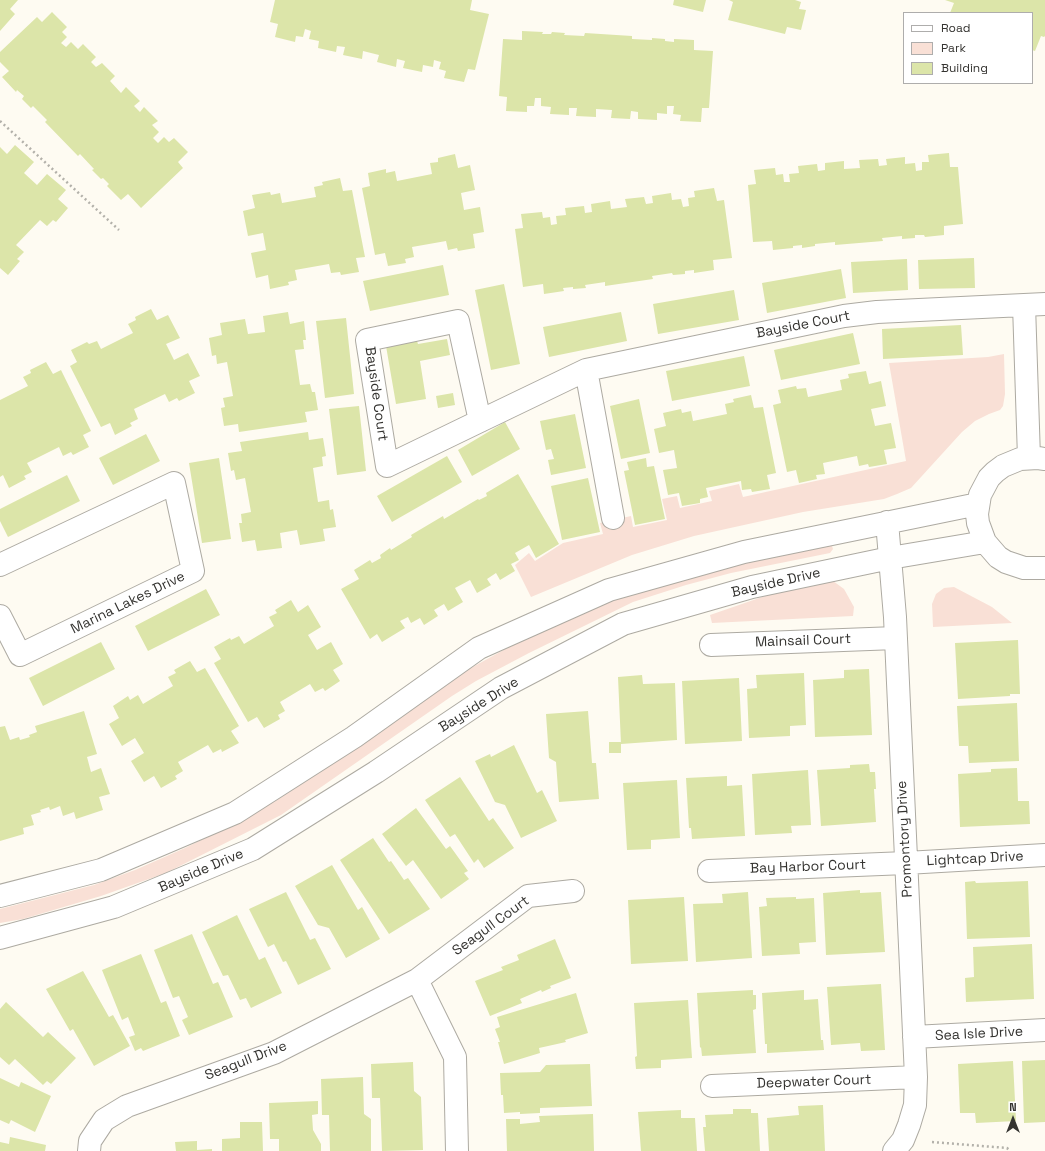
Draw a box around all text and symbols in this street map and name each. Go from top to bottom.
legend [903,12,1033,84]
text: Road [941,20,970,36]
text: Park [941,40,966,56]
text: Building [941,60,988,76]
street label: Bayside Court [755,308,851,342]
street label: Bayside Court [361,346,391,442]
street label: Bayside Drive [730,565,822,601]
street label: Marina Lakes Drive [68,568,188,638]
street label: Mainsail Court [755,631,851,651]
street label: Bayside Drive [436,674,522,736]
street label: Promontory Drive [894,780,916,898]
street label: Bayside Drive [156,846,246,896]
street label: Lightcap Drive [926,848,1024,870]
street label: Bay Harbor Court [750,857,866,877]
street label: Seagull Court [449,893,533,959]
street label: Sea Isle Drive [935,1023,1023,1045]
street label: Seagull Drive [203,1038,289,1084]
street label: Deepwater Court [756,1072,872,1092]
north arrow [993,1099,1033,1139]
text: N [1009,1100,1017,1114]

